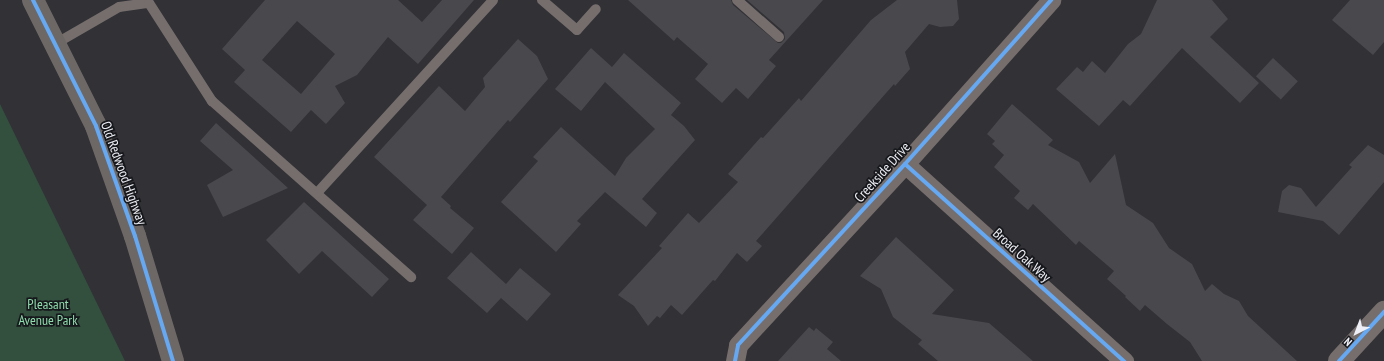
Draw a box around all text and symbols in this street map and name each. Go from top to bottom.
street label: Old Redwood Highway [97,119,151,227]
street label: Creekside Drive [851,139,913,205]
street label: Broad Oak Way [989,224,1055,286]
park label: Pleasant Avenue Park [18,296,78,328]
north arrow [1336,313,1376,353]
text: N [1341,335,1355,349]

